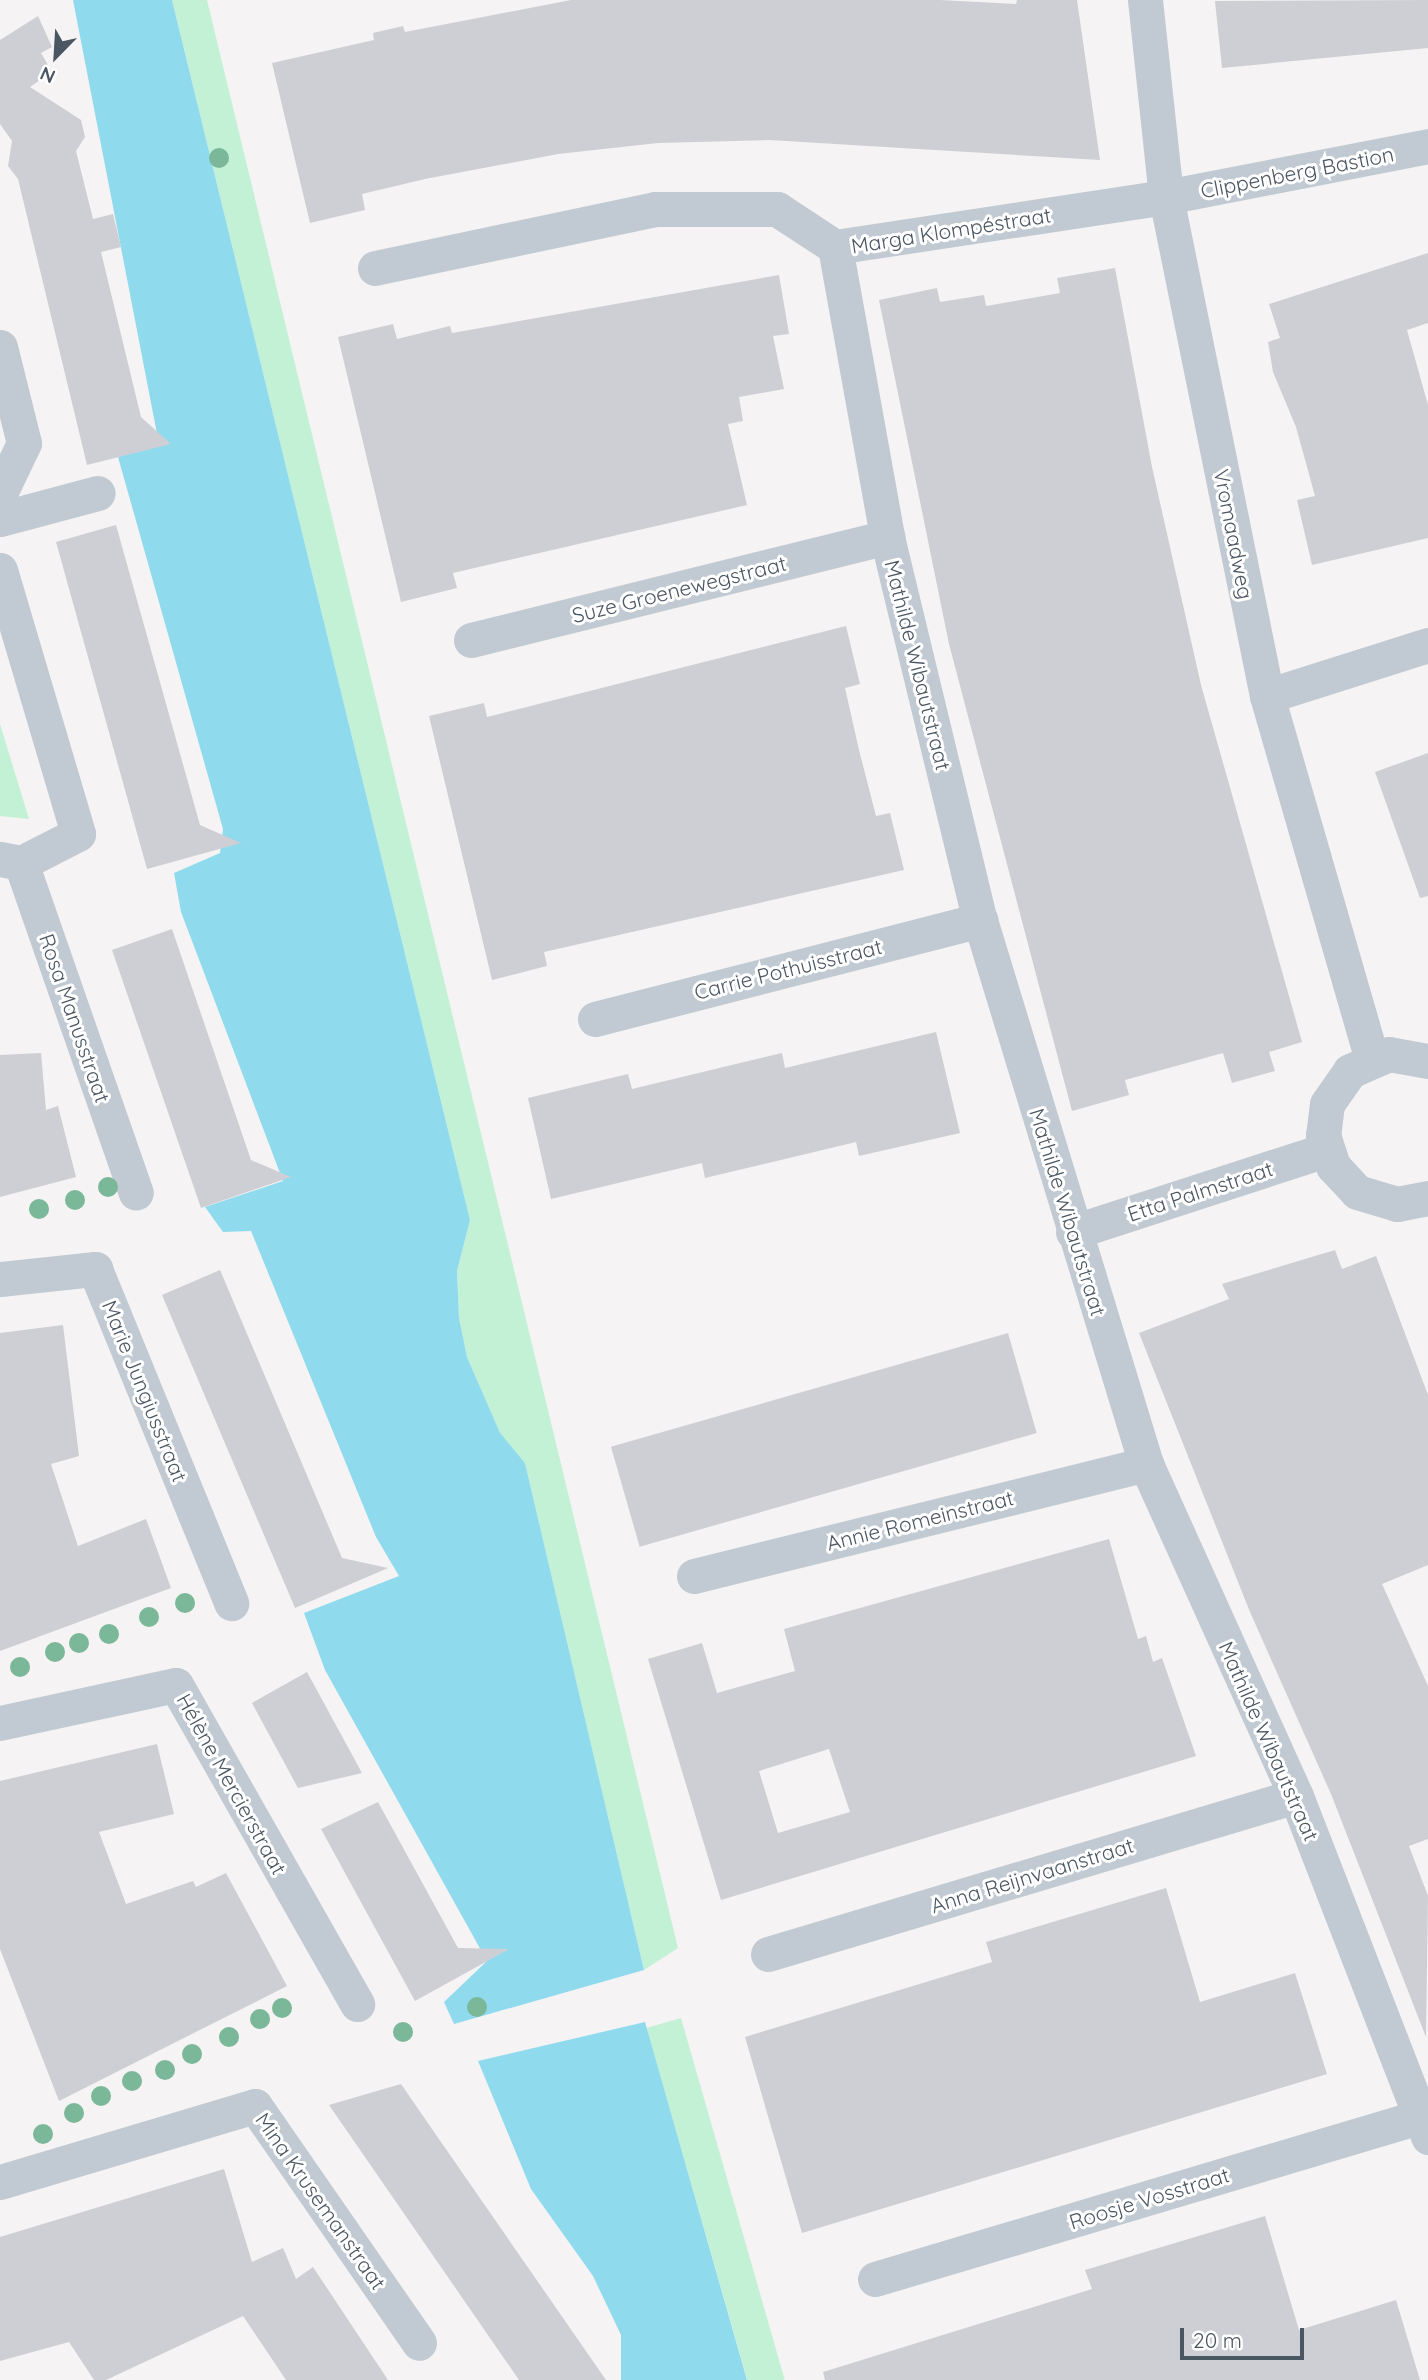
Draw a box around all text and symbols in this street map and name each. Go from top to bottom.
north arrow [21,21,91,91]
text: N [36,61,59,89]
street label: Clippenberg Bastion [1198,141,1396,203]
street label: Marga Klompéstraat [849,202,1053,258]
street label: Vromaadweg [1209,467,1259,601]
street label: Suze Groenewegstraat [569,550,789,628]
street label: Mathilde Wibautstraat [880,557,956,773]
street label: Rosa Manusstraat [34,930,116,1106]
street label: Carrie Pothuisstraat [692,933,884,1005]
street label: Mathilde Wibautstraat [1024,1105,1112,1319]
street label: Etta Palmstraat [1124,1156,1276,1226]
street label: Marie Jungiusstraat [97,1297,193,1485]
street label: Annie Romeinstraat [824,1485,1016,1555]
street label: Mathilde Wibautstraat [1214,1637,1324,1845]
street label: Hélène Mercierstraat [172,1689,292,1879]
street label: Anna Reijnvaanstraat [928,1832,1136,1918]
street label: Mina Krusemanstraat [251,2108,391,2294]
street label: Roosje Vosstraat [1066,2162,1232,2234]
scale bar [1183,2314,1307,2358]
text: 20 m [1193,2327,1242,2353]

